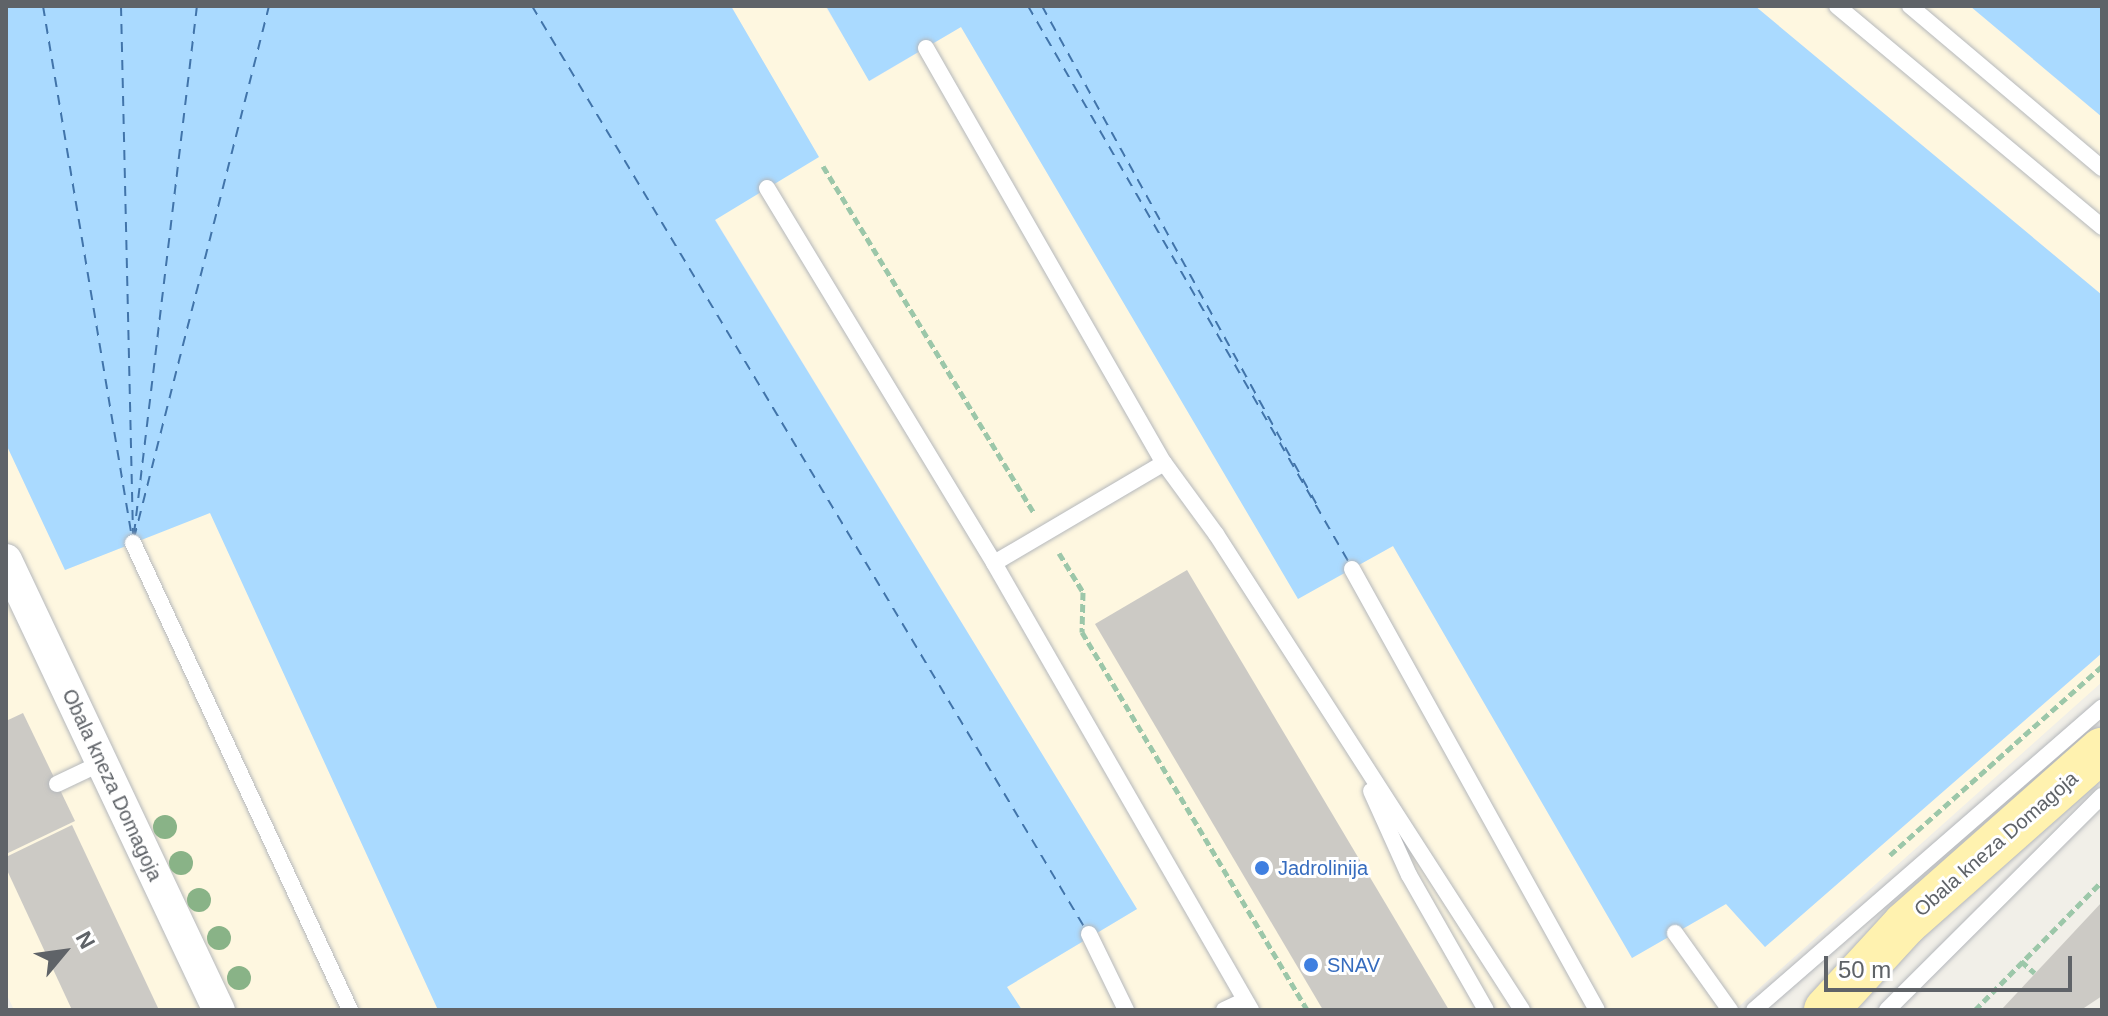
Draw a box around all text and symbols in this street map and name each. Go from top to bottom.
street label: Obala kneza Domagoja [57,685,167,885]
street label: Obala kneza Domagoja [1909,766,2083,922]
place label: Jadrolinija [1278,856,1368,880]
marker: Jadrolinija [1253,859,1271,877]
north arrow [24,912,104,992]
text: N [71,927,100,953]
scale bar [1828,940,2076,990]
place label: SNAV [1327,953,1380,977]
marker: SNAV [1302,956,1320,974]
text: 50 m [1838,956,1891,983]

